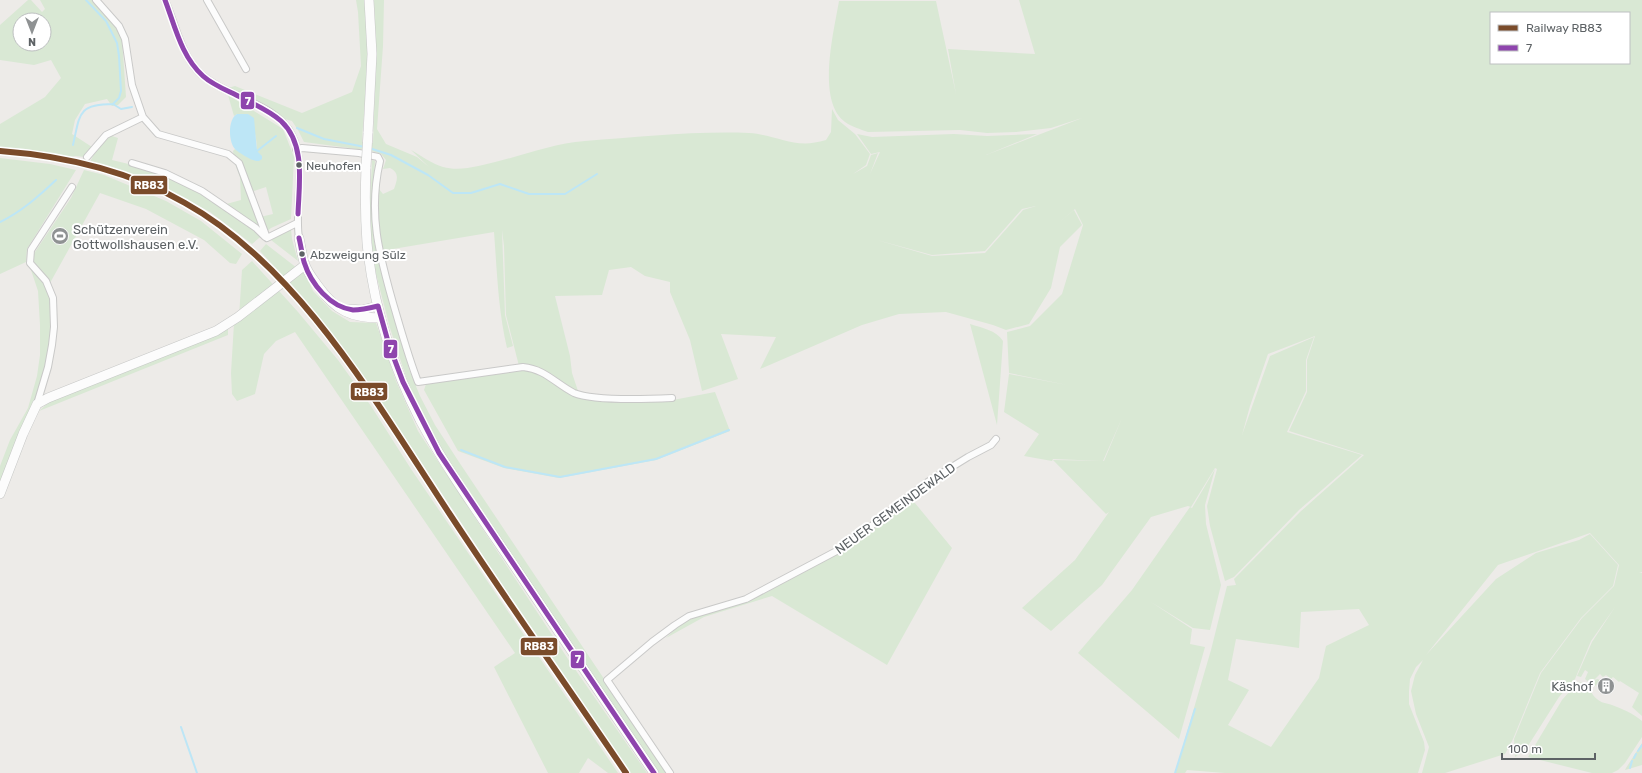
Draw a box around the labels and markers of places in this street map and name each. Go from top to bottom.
place label: Neuhofen [306,159,361,173]
marker: Neuhofen [294,160,304,170]
place label: Schützenverein Gottwollshausen e.V. [73,222,199,252]
sports icon: Schützenverein Gottwollshausen e.V. [50,226,70,246]
place label: Abzweigung Sülz [310,248,406,262]
marker: Abzweigung Sülz [297,249,307,259]
building icon: Käshof [1596,676,1616,696]
place label: Käshof [1551,679,1593,694]

